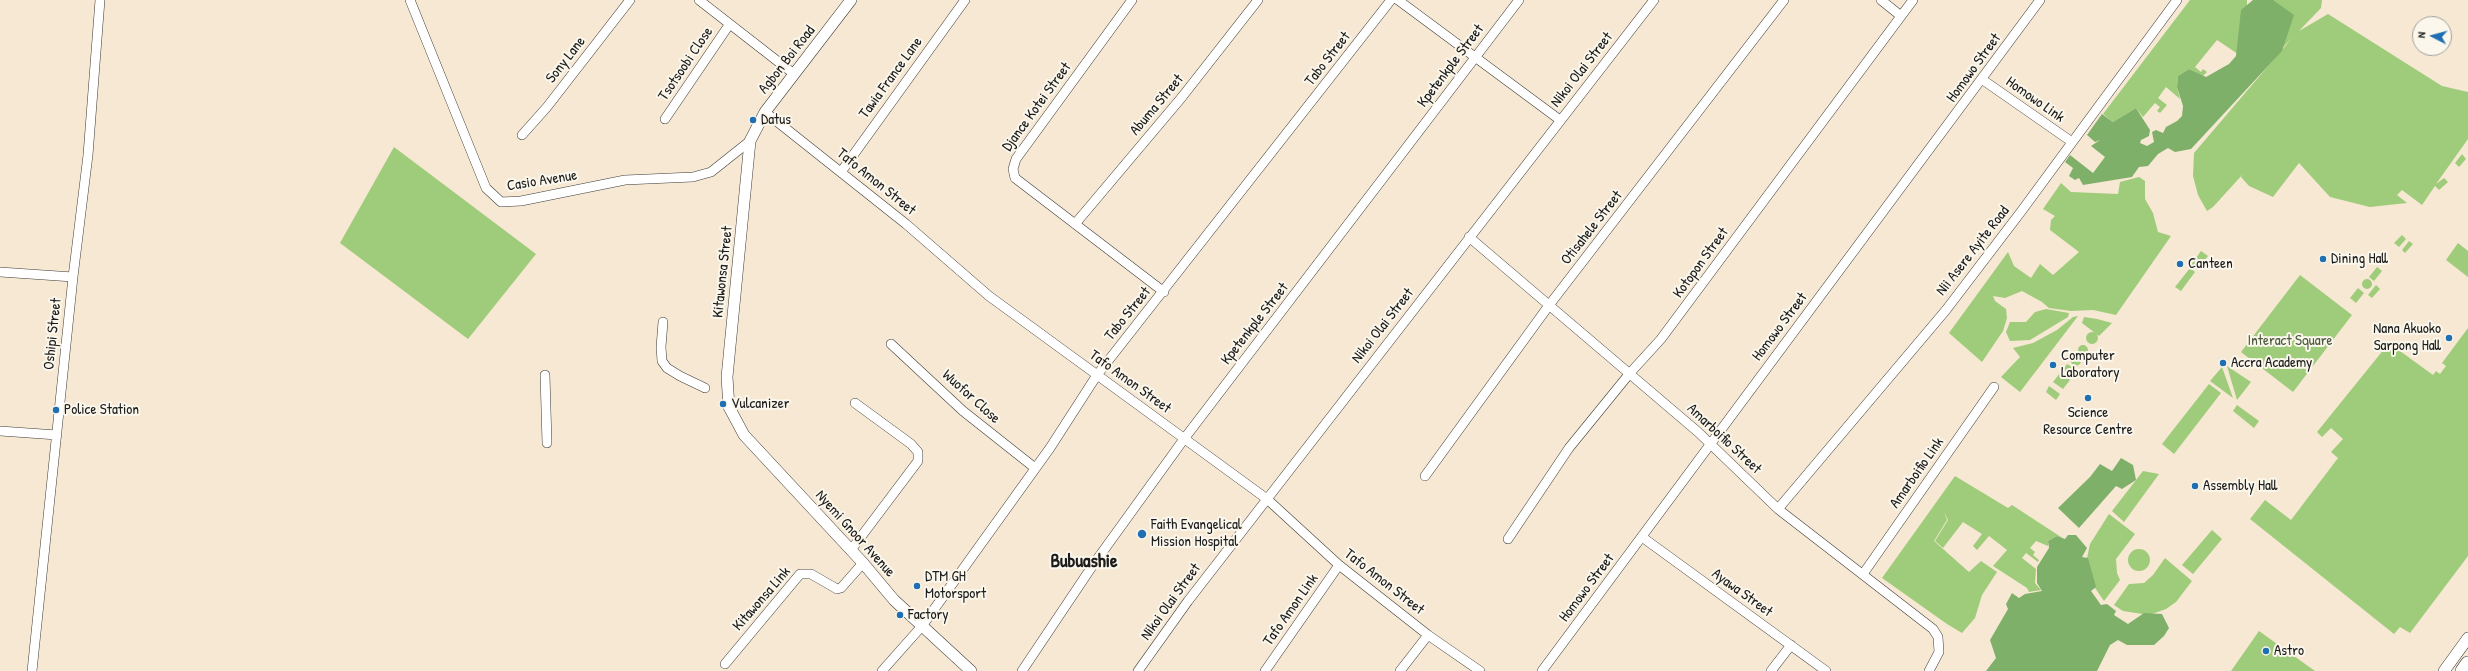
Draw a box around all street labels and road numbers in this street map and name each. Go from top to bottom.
street label: Kpetenkple Street [1414,21,1488,111]
street label: Agbon Boi Road [755,22,819,98]
street label: Tsotsoobi Close [655,24,717,104]
street label: Tabo Street [1301,28,1355,90]
street label: Nikoi Olai Street [1547,29,1617,111]
street label: Homowo Street [1943,30,2005,106]
street label: Sony Lane [542,33,590,87]
street label: Tawia France Lane [855,34,927,122]
street label: Djance Kotei Street [999,59,1075,155]
street label: Abuma Street [1126,71,1188,139]
street label: Homowo Link [2002,73,2068,127]
street label: Tafo Amon Street [833,145,919,219]
street label: Casio Avenue [506,167,578,195]
street label: Otisahele Street [1557,187,1627,269]
street label: Nii Asere Ayite Road [1932,203,2014,299]
street label: Kotopon Street [1669,224,1733,302]
street label: Kitawonsa Street [709,225,737,319]
street label: Kpetenkple Street [1217,279,1293,369]
street label: Tabo Street [1101,284,1155,344]
street label: Nikoi Olai Street [1348,285,1418,367]
street label: Homowo Street [1749,289,1811,365]
street label: Oshipi Street [40,297,66,371]
street label: Tafo Amon Street [1086,346,1174,418]
street label: Wuofor Close [938,366,1004,428]
street label: Amarboifio Street [1683,400,1765,478]
street label: Amarboifio Link [1886,434,1948,512]
street label: Nyemi Gnoor Avenue [811,487,899,581]
street label: Tafo Amon Street [1340,545,1428,619]
street label: Homowo Street [1556,550,1618,626]
street label: Nikoi Olai Street [1137,560,1205,644]
street label: Kitawonsa Link [729,563,795,635]
street label: Ayawa Street [1708,565,1776,621]
street label: Tafo Amon Link [1260,571,1322,649]

